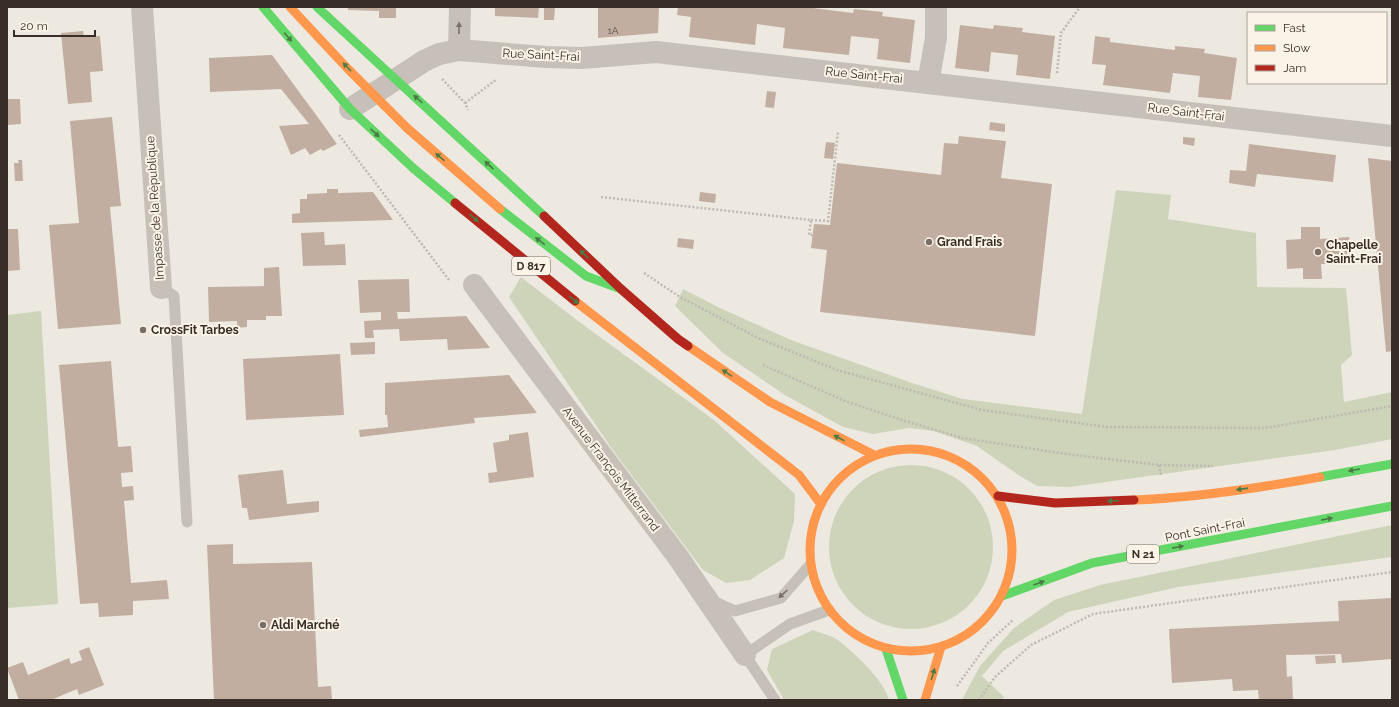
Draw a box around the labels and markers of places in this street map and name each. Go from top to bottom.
place label: Grand Frais [937,235,1002,249]
marker: Grand Frais [924,237,934,247]
place label: Chapelle Saint-Frai [1326,238,1381,266]
marker: Chapelle Saint-Frai [1313,247,1323,257]
place label: CrossFit Tarbes [151,323,239,337]
marker: CrossFit Tarbes [138,325,148,335]
place label: Aldi Marché [271,618,339,632]
marker: Aldi Marché [258,620,268,630]

